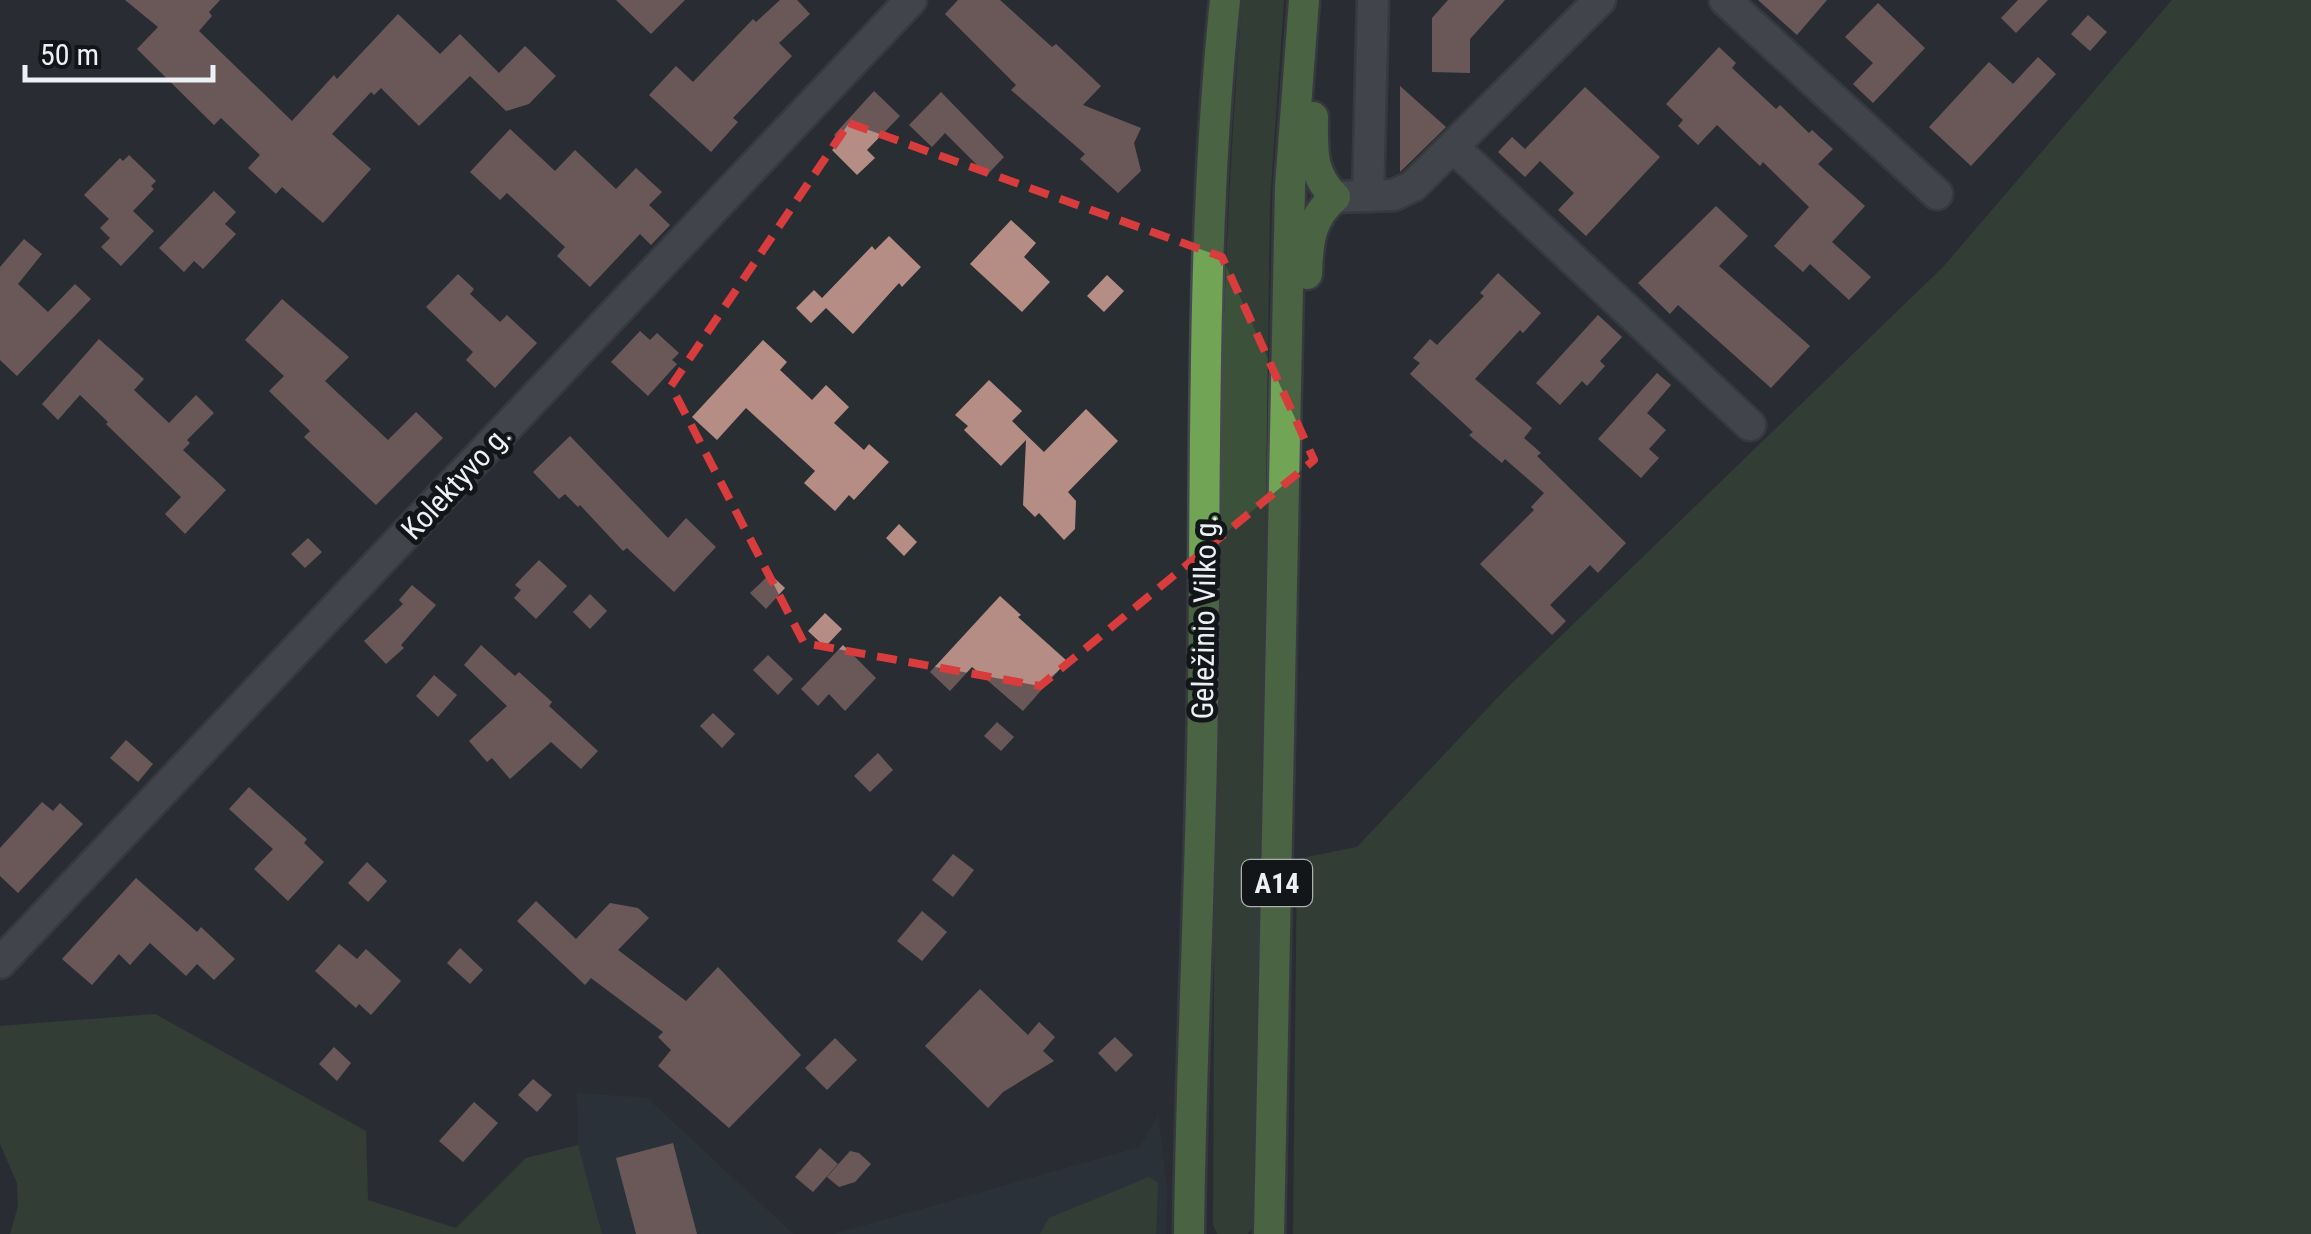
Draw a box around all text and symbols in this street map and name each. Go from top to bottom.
scale bar [25,20,212,82]
text: 50 m [40,37,99,72]
street label: Kolektyvo g. [394,417,518,547]
street label: Geležinio Vilko g. [1185,514,1223,720]
road number: A14 [1242,860,1312,906]

